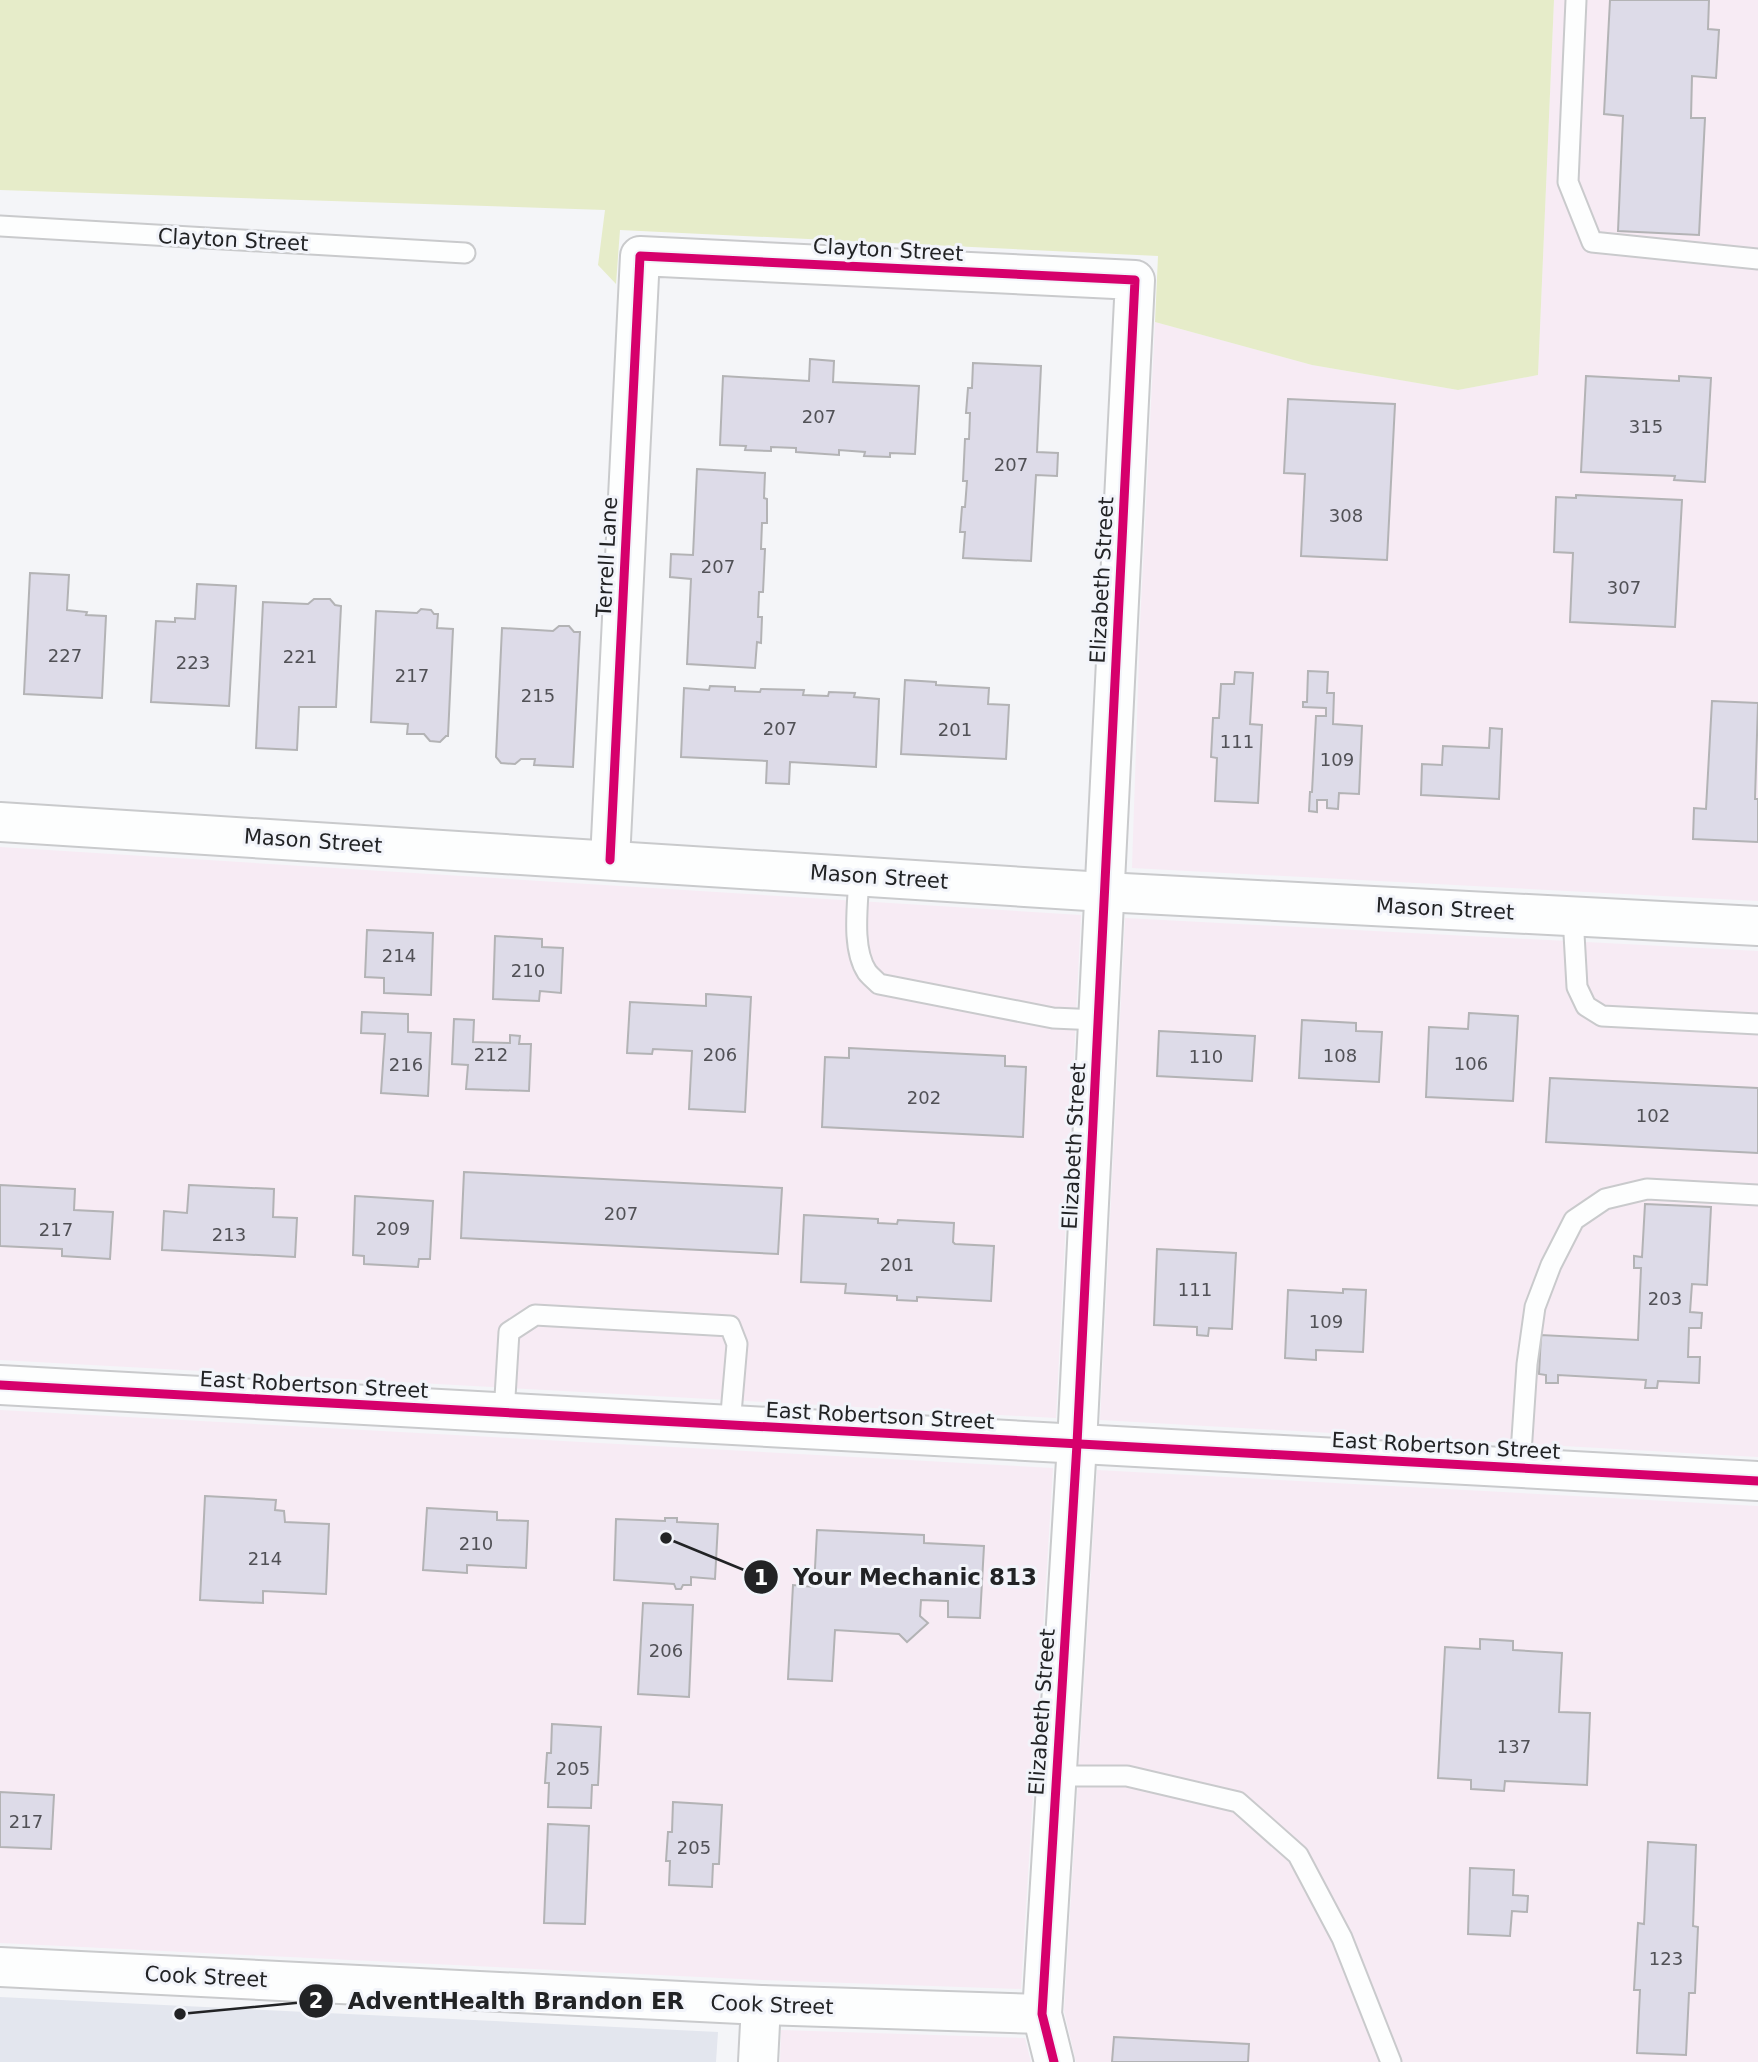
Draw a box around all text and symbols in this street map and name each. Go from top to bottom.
street label: Clayton Street [157,224,309,256]
street label: Clayton Street [812,234,964,266]
house number: 207 [802,406,836,427]
house number: 315 [1629,416,1663,437]
house number: 207 [994,454,1028,475]
street label: Terrell Lane [592,496,622,619]
street label: Elizabeth Street [1086,496,1118,664]
house number: 308 [1329,505,1363,526]
house number: 207 [701,556,735,577]
house number: 307 [1607,577,1641,598]
house number: 227 [48,645,82,666]
house number: 221 [283,646,317,667]
house number: 223 [176,652,210,673]
house number: 217 [395,665,429,686]
house number: 215 [521,685,555,706]
house number: 207 [763,718,797,739]
house number: 201 [938,719,972,740]
house number: 111 [1220,731,1254,752]
house number: 109 [1320,749,1354,770]
street label: Mason Street [243,824,383,858]
street label: Mason Street [809,860,949,894]
street label: Mason Street [1375,893,1515,925]
house number: 214 [382,945,416,966]
house number: 210 [511,960,545,981]
house number: 212 [474,1044,508,1065]
house number: 206 [703,1044,737,1065]
house number: 108 [1323,1045,1357,1066]
house number: 110 [1189,1046,1223,1067]
house number: 106 [1454,1053,1488,1074]
house number: 216 [389,1054,423,1075]
street label: Elizabeth Street [1058,1062,1090,1230]
house number: 202 [907,1087,941,1108]
house number: 102 [1636,1105,1670,1126]
house number: 207 [604,1203,638,1224]
house number: 209 [376,1218,410,1239]
house number: 217 [39,1219,73,1240]
house number: 213 [212,1224,246,1245]
house number: 201 [880,1254,914,1275]
house number: 111 [1178,1279,1212,1300]
house number: 203 [1648,1288,1682,1309]
house number: 109 [1309,1311,1343,1332]
street label: East Robertson Street [199,1367,429,1403]
street label: East Robertson Street [765,1398,995,1434]
street label: East Robertson Street [1331,1428,1561,1464]
house number: 210 [459,1533,493,1554]
house number: 214 [248,1548,282,1569]
callout: Your Mechanic 813 [744,1555,1051,1599]
text: Your Mechanic 813 [792,1564,1037,1590]
text: 1 [754,1566,768,1590]
street label: Elizabeth Street [1024,1628,1060,1796]
house number: 206 [649,1640,683,1661]
house number: 137 [1497,1736,1531,1757]
house number: 205 [556,1758,590,1779]
house number: 217 [9,1811,43,1832]
house number: 205 [677,1837,711,1858]
house number: 123 [1649,1948,1683,1969]
street label: Cook Street [144,1962,268,1992]
callout: AdventHealth Brandon ER [299,1979,699,2023]
text: AdventHealth Brandon ER [348,1988,685,2014]
text: 2 [309,1989,323,2013]
street label: Cook Street [710,1991,834,2019]

